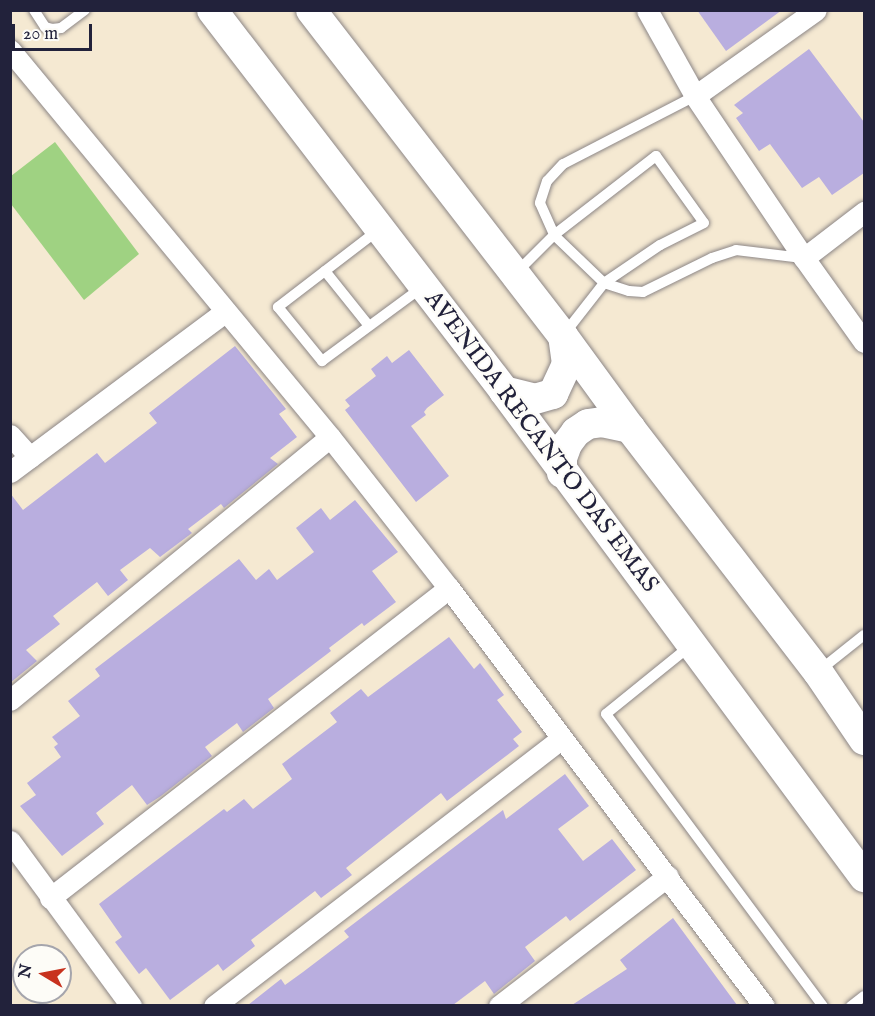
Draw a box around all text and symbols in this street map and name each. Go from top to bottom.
scale bar [15,12,94,50]
text: 20 m [23,23,58,46]
street label: AVENIDA RECANTO DAS EMAS [418,285,664,599]
north arrow [12,944,72,1004]
text: N [15,963,37,980]

